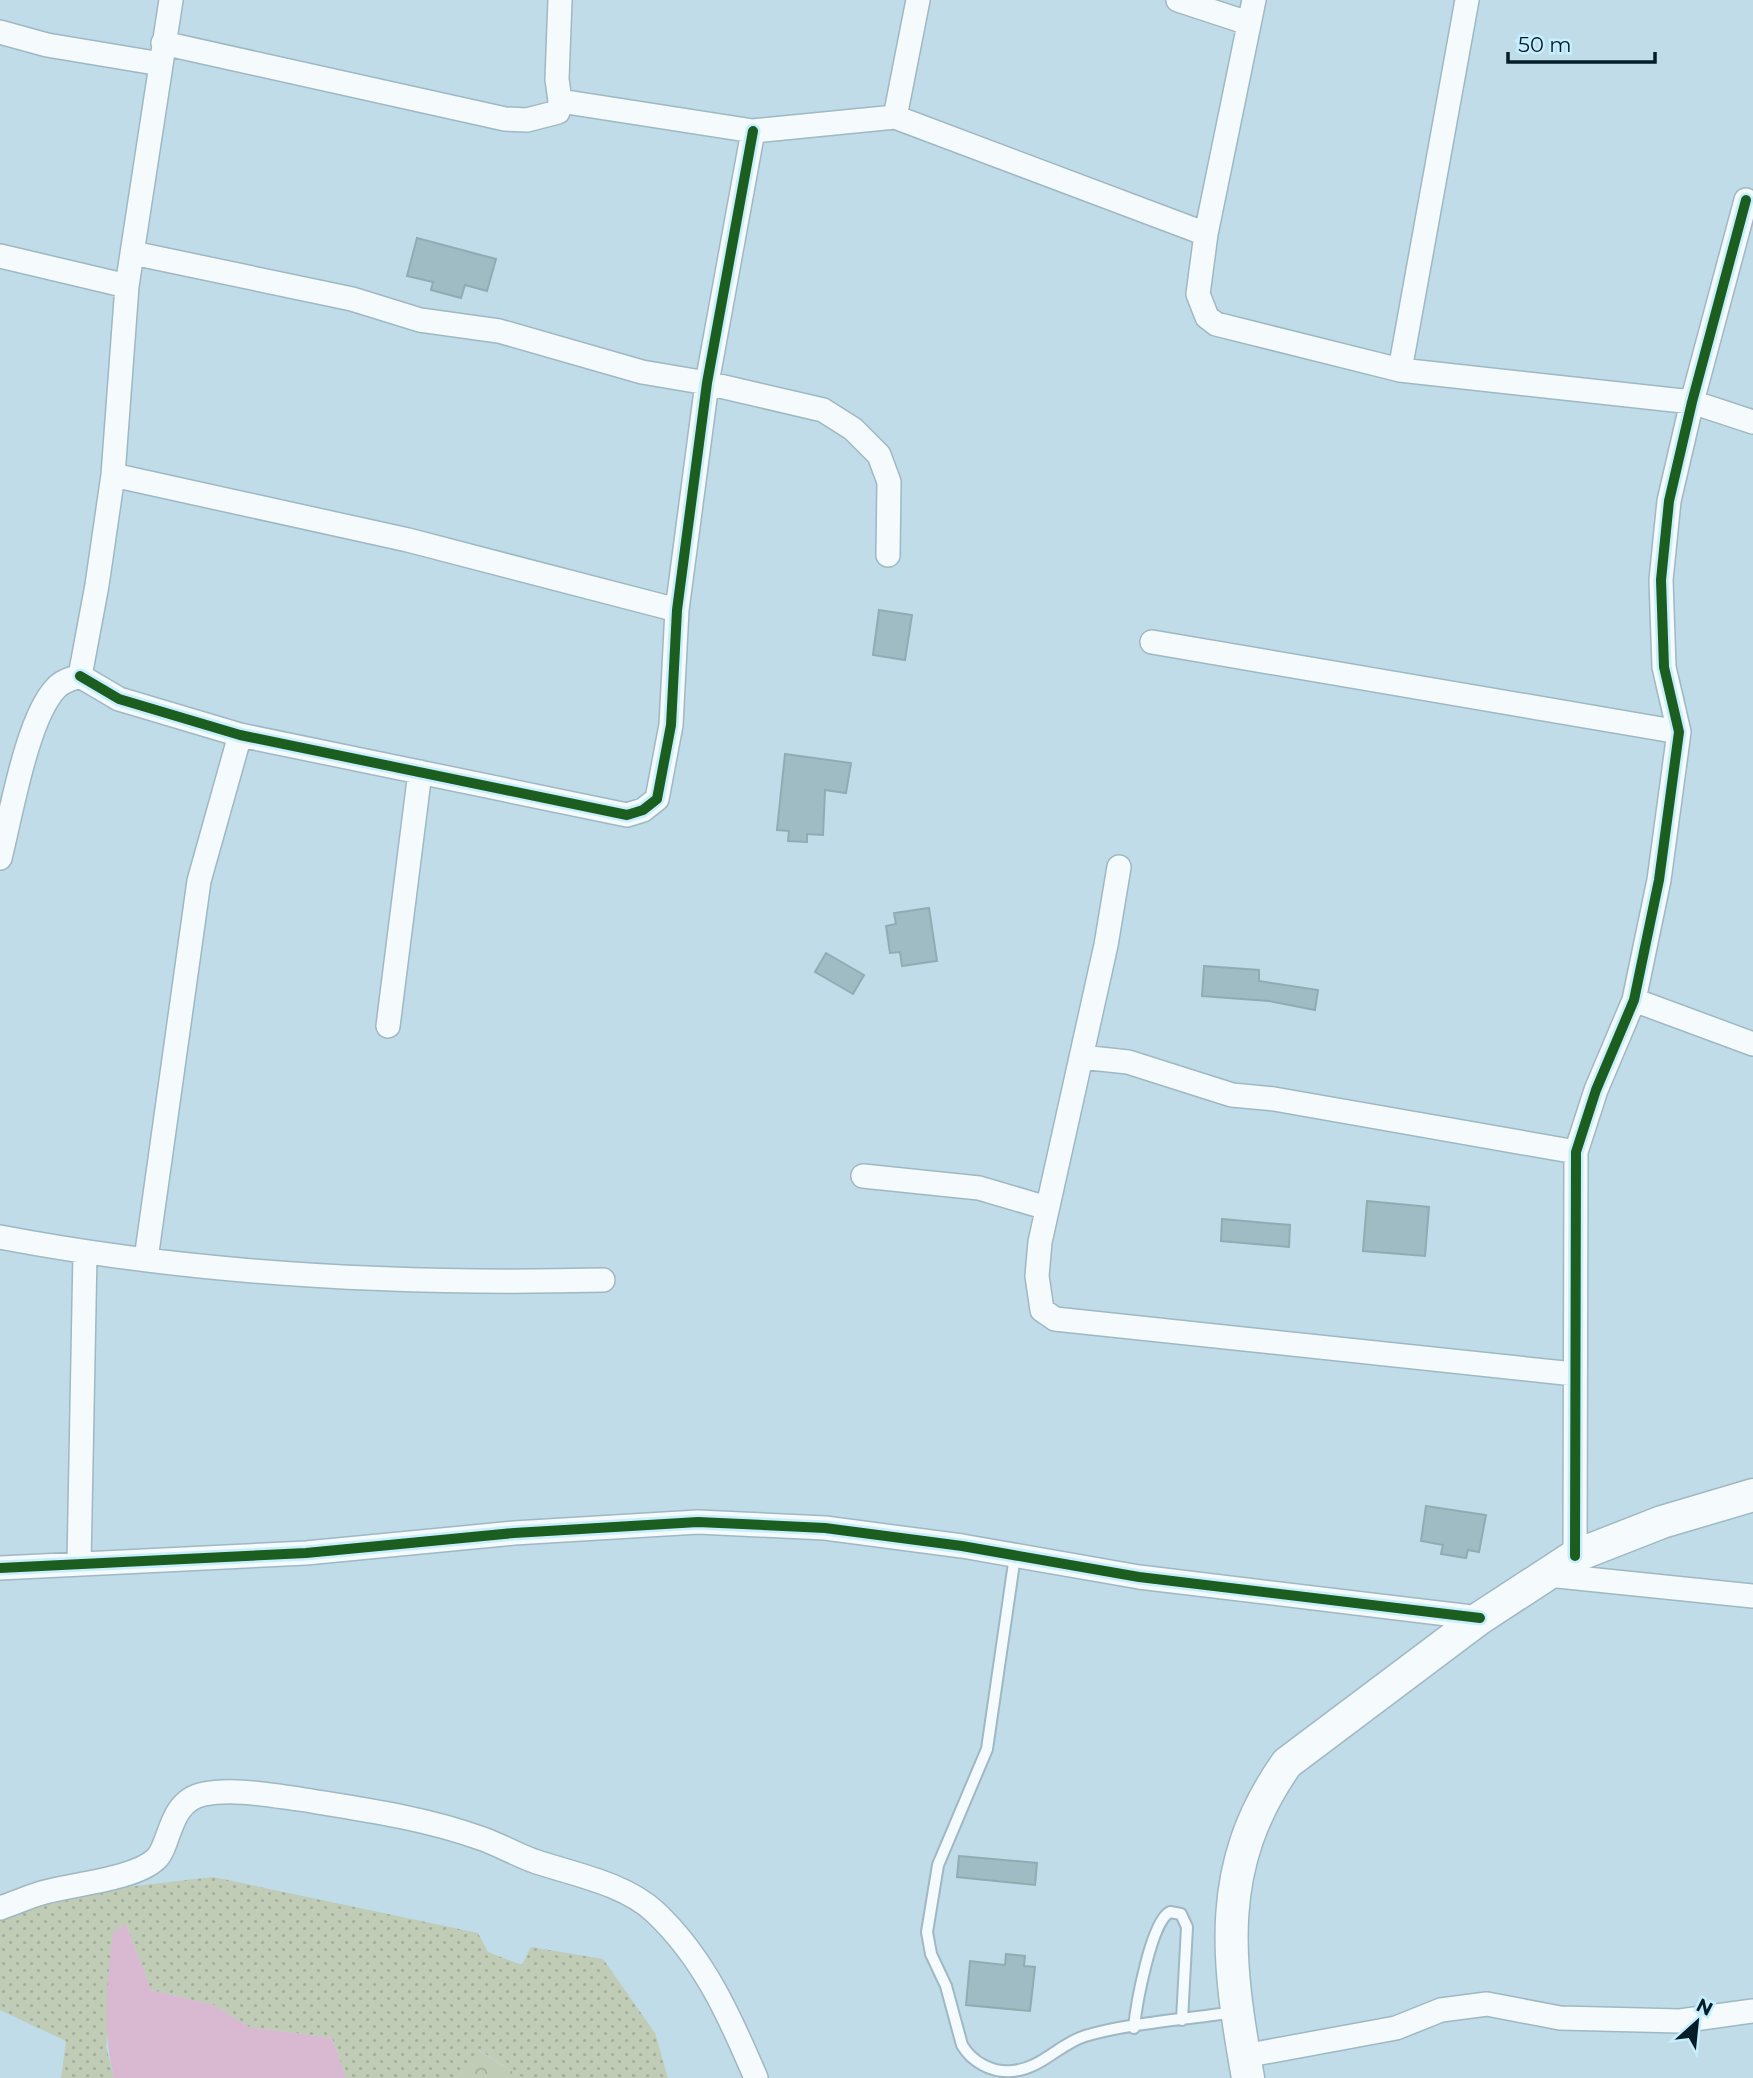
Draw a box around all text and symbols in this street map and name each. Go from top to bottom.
scale bar [1508,21,1655,65]
text: 50 m [1518,32,1572,57]
north arrow [1662,1987,1732,2057]
text: N [1692,1994,1717,2021]

